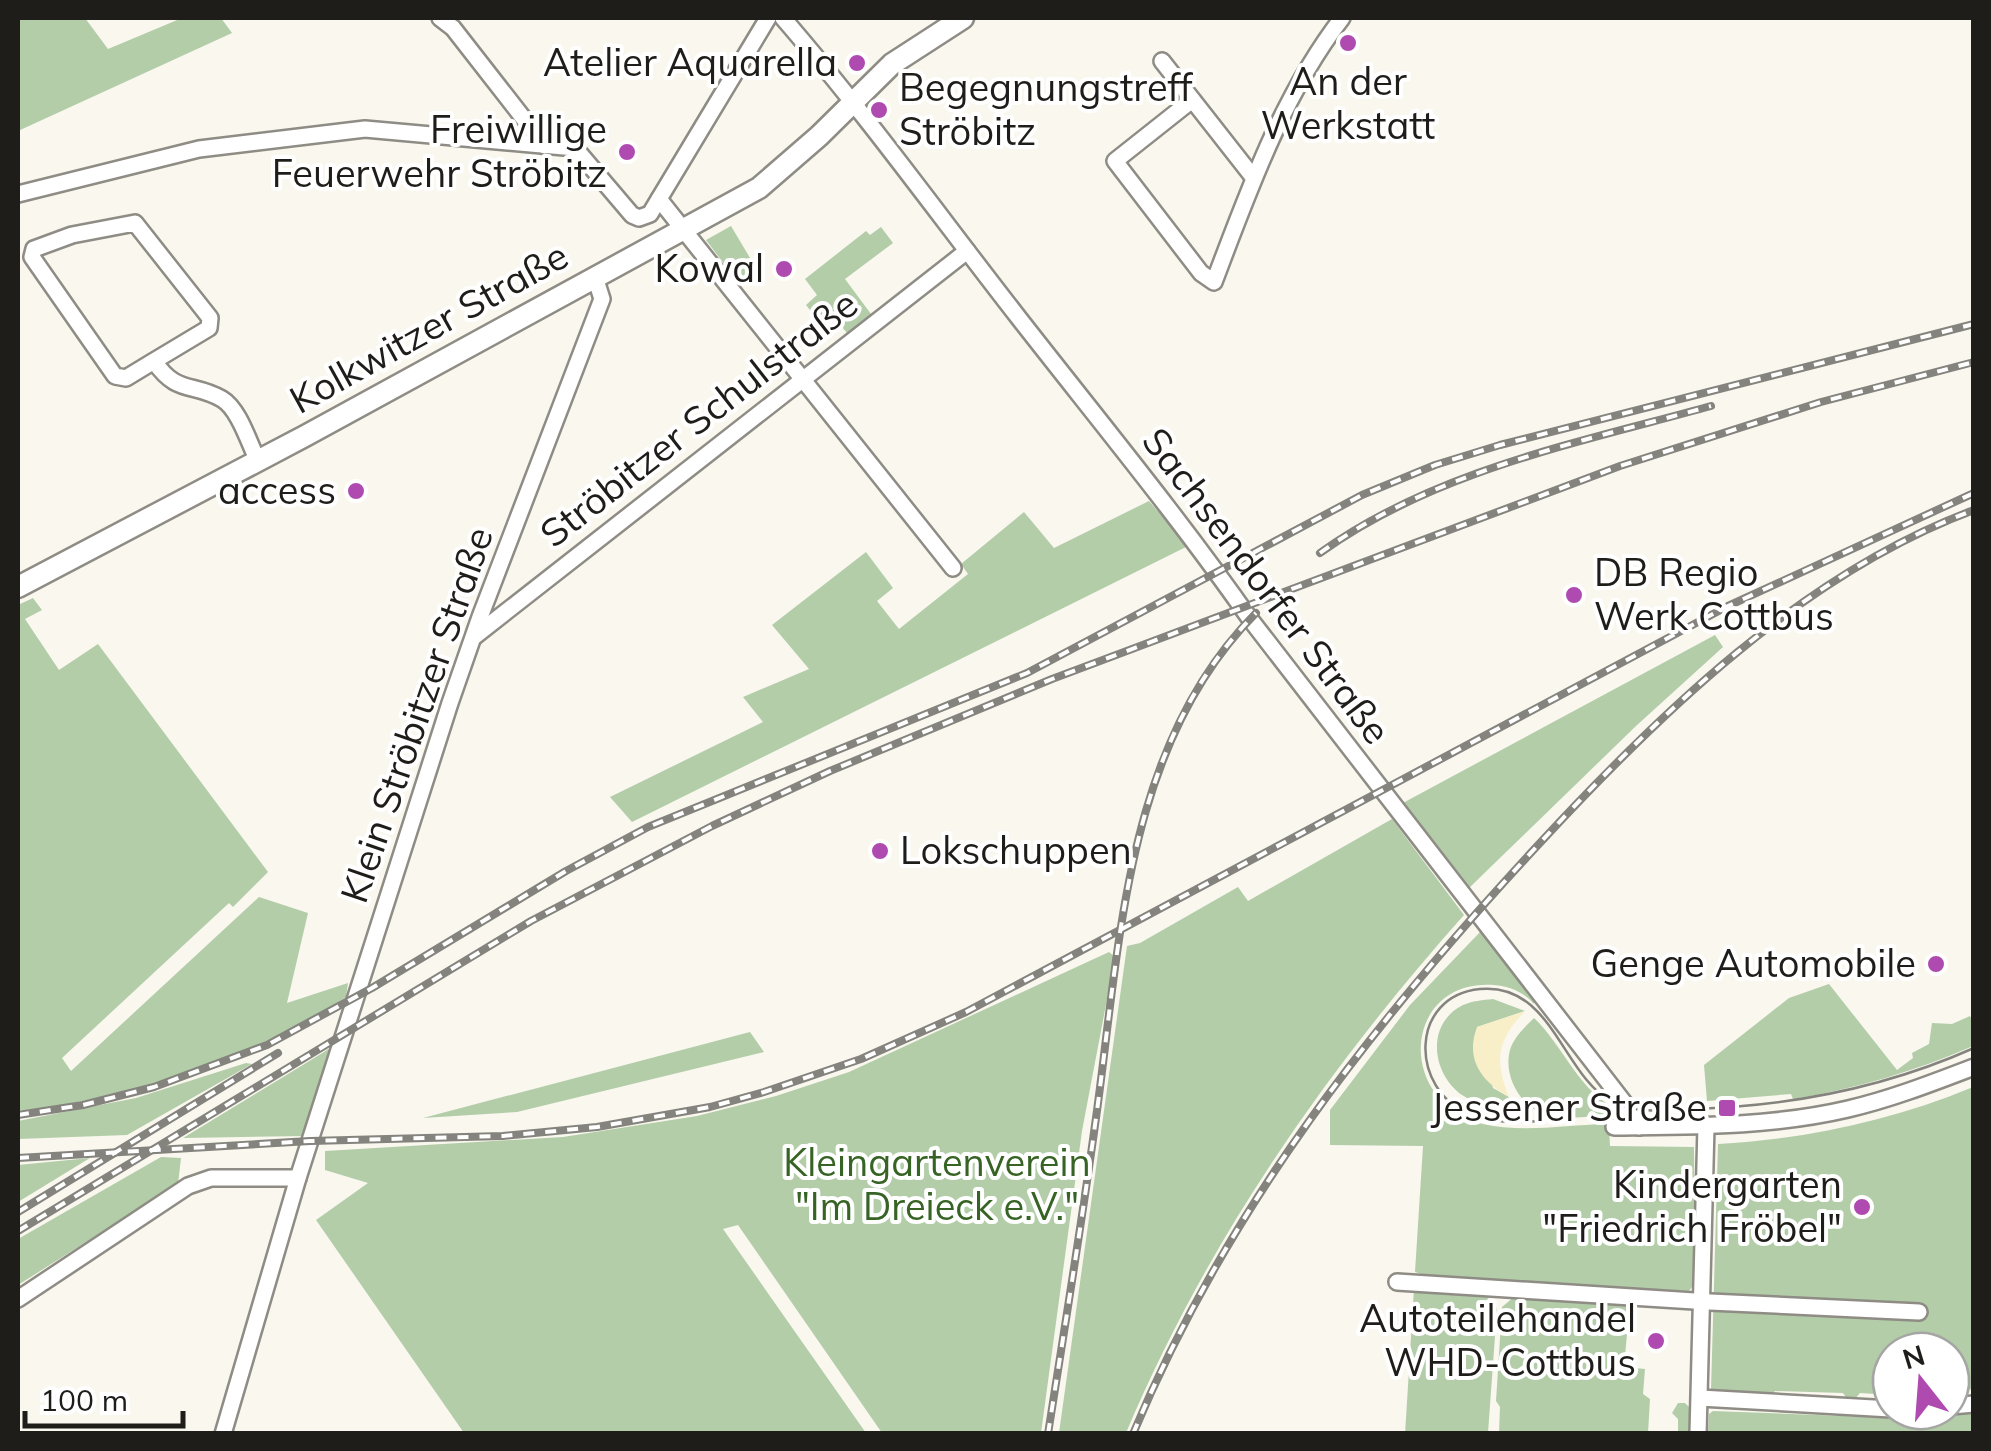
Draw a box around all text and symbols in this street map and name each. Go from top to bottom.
marker: An der Werkstatt [1337,32,1359,54]
place label: Atelier Aquarella [543,38,837,86]
marker: Atelier Aquarella [846,52,868,74]
place label: An der Werkstatt [1261,57,1435,149]
place label: Begegnungstreff Ströbitz [899,63,1194,155]
marker: Begegnungstreff Ströbitz [868,99,890,121]
place label: Freiwillige Feuerwehr Ströbitz [272,105,607,197]
marker: Freiwillige Feuerwehr Ströbitz [616,141,638,163]
street label: Kolkwitzer Straße [281,231,576,423]
place label: Kowal [654,244,764,292]
marker: Kowal [773,258,795,280]
street label: Ströbitzer Schulstraße [530,279,867,557]
street label: Sachsendorfer Straße [1132,418,1401,753]
place label: access [218,466,336,514]
marker: access [345,480,367,502]
street label: Klein Ströbitzer Straße [329,521,503,909]
place label: DB Regio Werk Cottbus [1594,548,1834,640]
marker: DB Regio Werk Cottbus [1563,584,1585,606]
place label: Lokschuppen [900,826,1132,874]
marker: Lokschuppen [869,840,891,862]
place label: Genge Automobile [1590,939,1916,987]
marker: Genge Automobile [1925,953,1947,975]
place label: Jessener Straße [1431,1083,1707,1131]
marker: Jessener Straße [1716,1097,1738,1119]
park label: Kleingartenverein "Im Dreieck e.V." [783,1138,1091,1230]
place label: Kindergarten "Friedrich Fröbel" [1542,1160,1842,1252]
marker: Kindergarten "Friedrich Fröbel" [1851,1196,1873,1218]
place label: Autoteilehandel WHD-Cottbus [1359,1294,1636,1386]
marker: Autoteilehandel WHD-Cottbus [1645,1330,1667,1352]
north arrow [1871,1331,1971,1431]
text: N [1898,1337,1929,1376]
scale bar [25,1366,182,1428]
text: 100 m [40,1381,128,1419]

